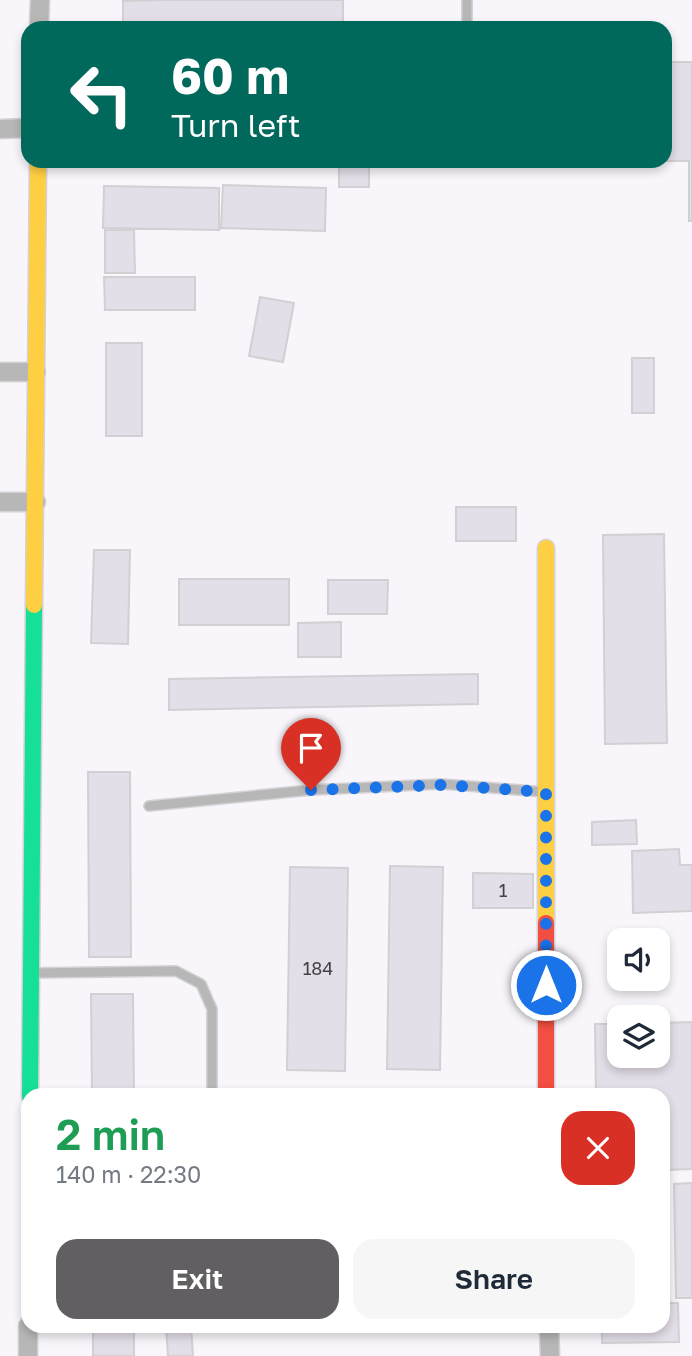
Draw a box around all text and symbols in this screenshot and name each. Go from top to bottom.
text: 60 m [171,46,289,105]
icon: left [56,49,147,140]
text: Turn left [171,106,300,144]
pin [281,718,341,790]
icon: arrive [292,729,330,767]
house number: 1 [499,879,508,901]
map controls [607,928,670,1068]
button: sound [607,928,670,991]
position arrow [509,948,583,1022]
house number: 184 [303,957,333,979]
button: layers [607,1005,670,1068]
text: 2 min [56,1109,165,1159]
button: close [561,1111,635,1185]
text: 140 m · 22:30 [56,1160,201,1188]
button: Exit [56,1239,339,1319]
button: Share [353,1239,635,1319]

